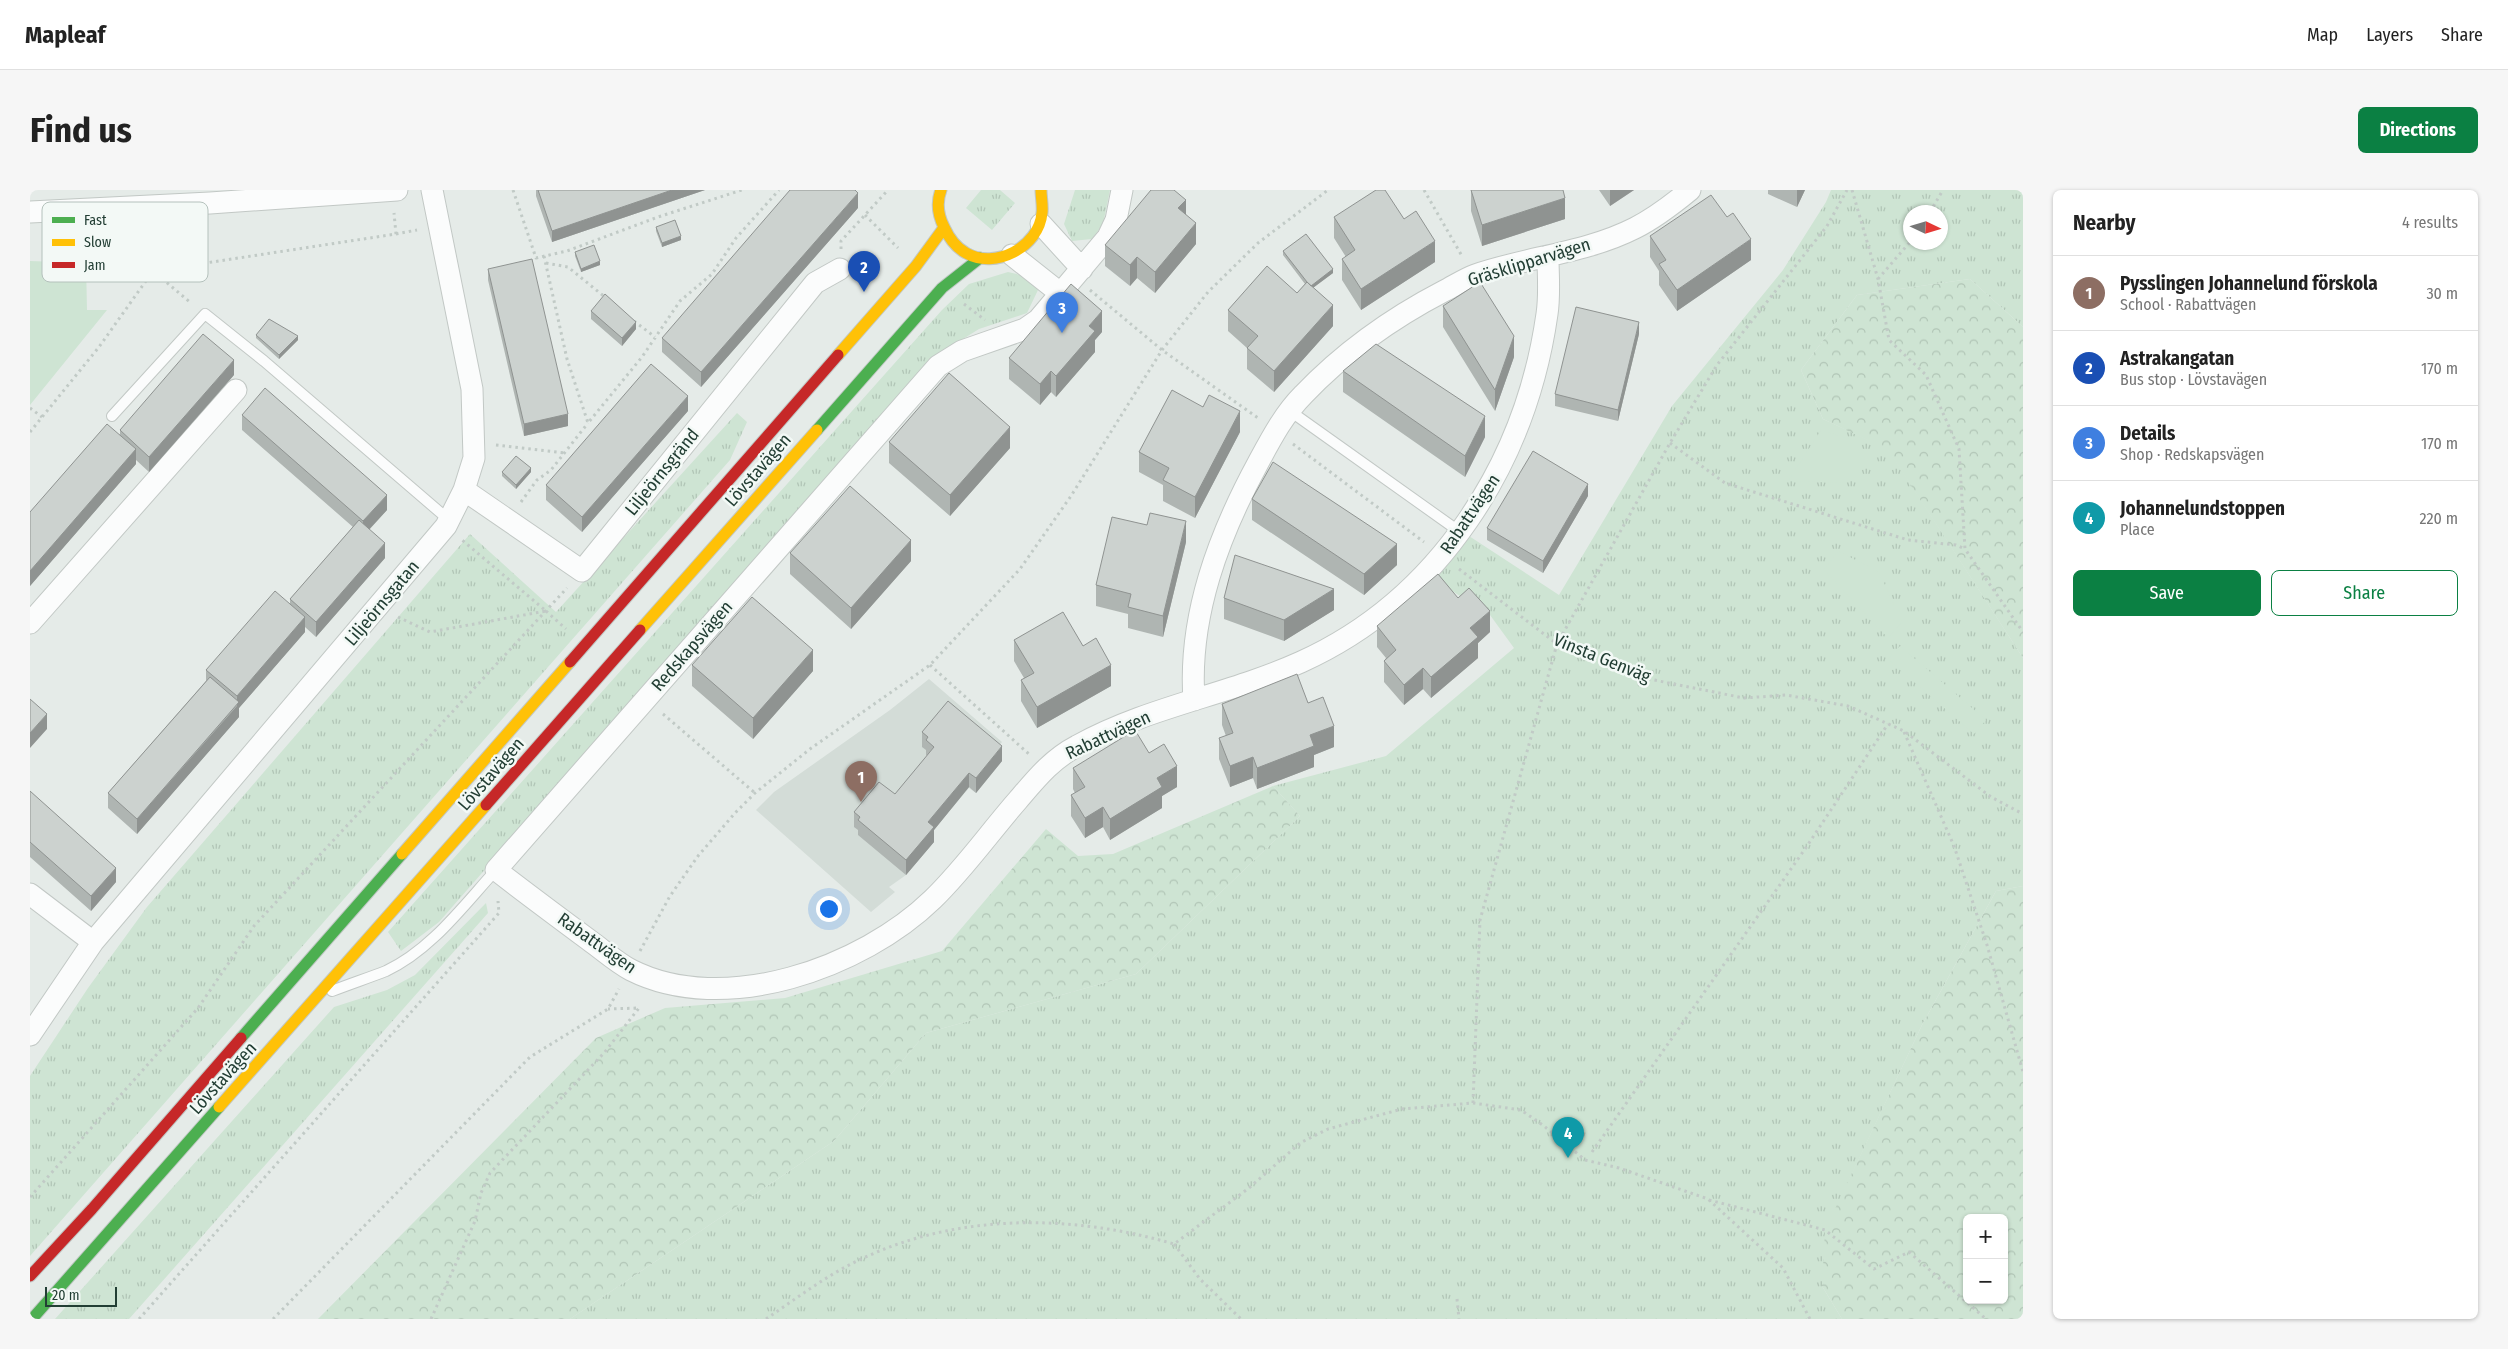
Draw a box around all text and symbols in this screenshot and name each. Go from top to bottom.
text: Mapleaf [25,21,105,49]
text: Map [2307,24,2338,46]
text: Layers [2366,24,2413,46]
text: Share [2441,24,2483,46]
button: Directions [2358,107,2478,153]
text: Find us [30,109,132,151]
legend [42,202,208,282]
north arrow [1903,205,1948,250]
text: Nearby [2073,210,2135,236]
text: Fast [84,212,107,229]
text: 4 results [2402,213,2458,232]
street label: Gräsklipparvägen [1465,233,1593,291]
text: Slow [84,234,111,251]
pin: 2 [848,251,880,292]
text: Jam [84,257,105,274]
text: Pysslingen Johannelund förskola [2120,272,2378,295]
text: 1 [2086,284,2092,303]
text: 30 m [2426,284,2458,303]
pin: 3 [1046,292,1078,333]
text: School · Rabattvägen [2120,295,2256,314]
text: Astrakangatan [2120,347,2234,370]
text: 2 [2085,359,2093,378]
text: 170 m [2421,359,2458,378]
text: Bus stop · Lövstavägen [2120,370,2267,389]
text: Details [2120,422,2175,445]
street label: Liljeörnsgränd [620,424,704,520]
street label: Lövstavägen [720,429,796,511]
text: 3 [2085,434,2093,453]
text: 170 m [2421,434,2458,453]
text: Shop · Redskapsvägen [2120,445,2264,464]
street label: Rabattvägen [1435,470,1505,558]
text: Johannelundstoppen [2120,497,2285,520]
text: 4 [2085,509,2093,528]
text: 220 m [2419,509,2458,528]
text: Place [2120,520,2155,539]
street label: Liljeörnsgatan [340,556,424,650]
button: Save [2073,570,2261,616]
button: Share [2271,570,2458,616]
street label: Redskapsvägen [647,596,737,696]
street label: Vinsta Genväg [1550,628,1654,688]
street label: Rabattvägen [1062,706,1154,764]
street label: Lövstavägen [453,733,529,815]
pin: 1 [845,761,877,802]
your location [816,896,842,922]
street label: Rabattvägen [553,908,641,978]
street label: Lövstavägen [185,1037,261,1119]
pin: 4 [1552,1117,1584,1158]
map controls [1963,1214,2008,1304]
button: + [1963,1214,2008,1259]
button: − [1963,1259,2008,1304]
scale bar [45,1284,118,1307]
text: 20 m [52,1287,80,1304]

